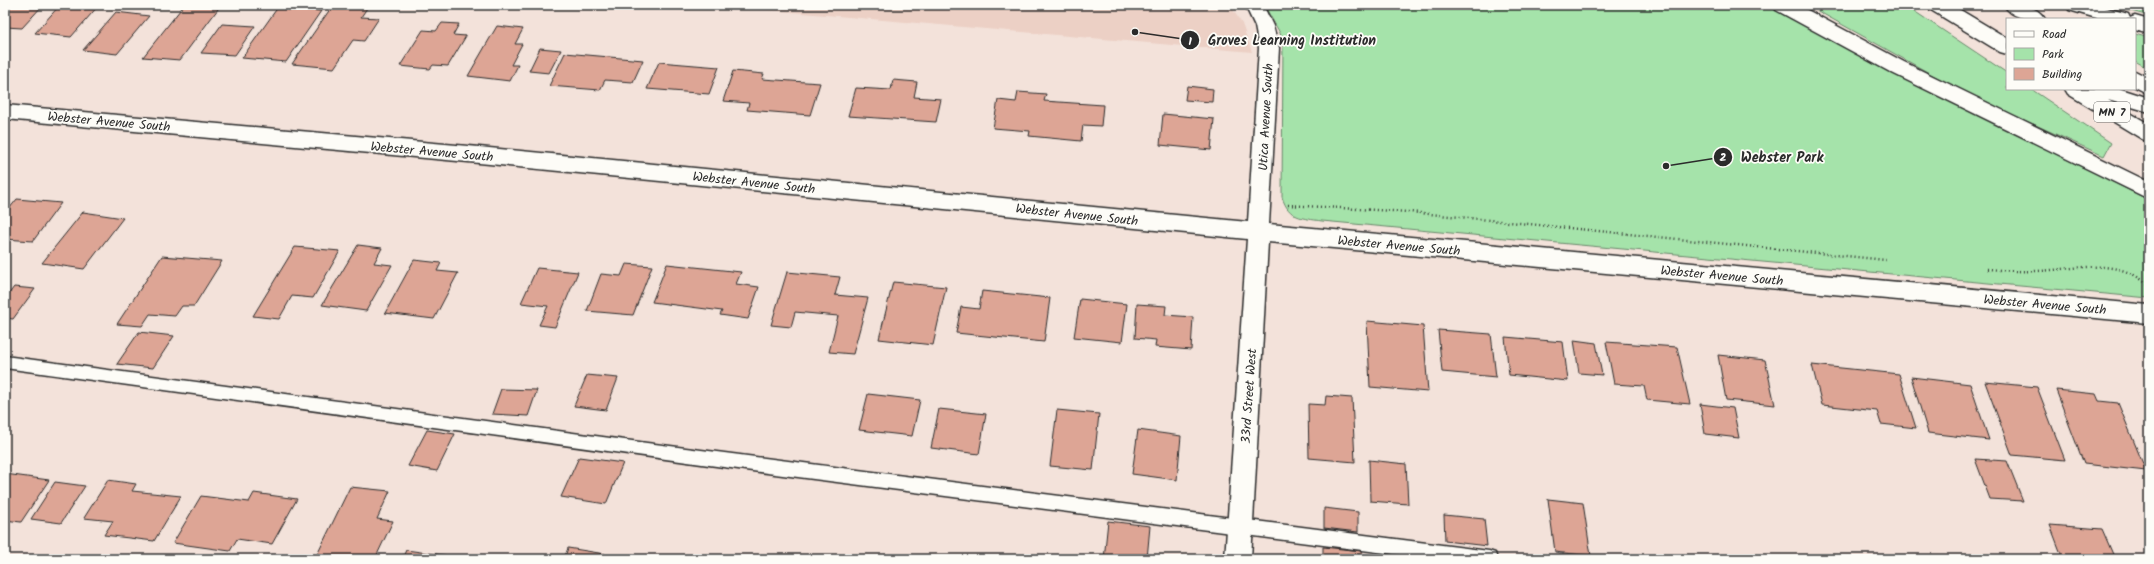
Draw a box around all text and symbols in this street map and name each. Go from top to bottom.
legend [2006,18,2136,90]
text: Road [2042,25,2067,44]
callout: Groves Learning Institution [1180,27,1384,53]
text: Groves Learning Institution [1208,30,1376,52]
text: 1 [1188,32,1192,51]
text: Park [2042,45,2064,64]
street label: Utica Avenue South [1253,63,1280,171]
text: Building [2042,65,2082,84]
road number: MN 7 [2094,102,2130,122]
street label: Webster Avenue South [47,107,171,138]
street label: Webster Avenue South [370,137,494,168]
callout: Webster Park [1713,144,1831,170]
text: Webster Park [1741,147,1824,169]
text: 2 [1720,148,1727,167]
street label: Webster Avenue South [691,167,816,200]
street label: Webster Avenue South [1014,199,1139,232]
street label: Webster Avenue South [1337,231,1461,262]
street label: Webster Avenue South [1660,261,1784,292]
street label: Webster Avenue South [1983,290,2107,321]
street label: 33rd Street West [1236,347,1263,445]

